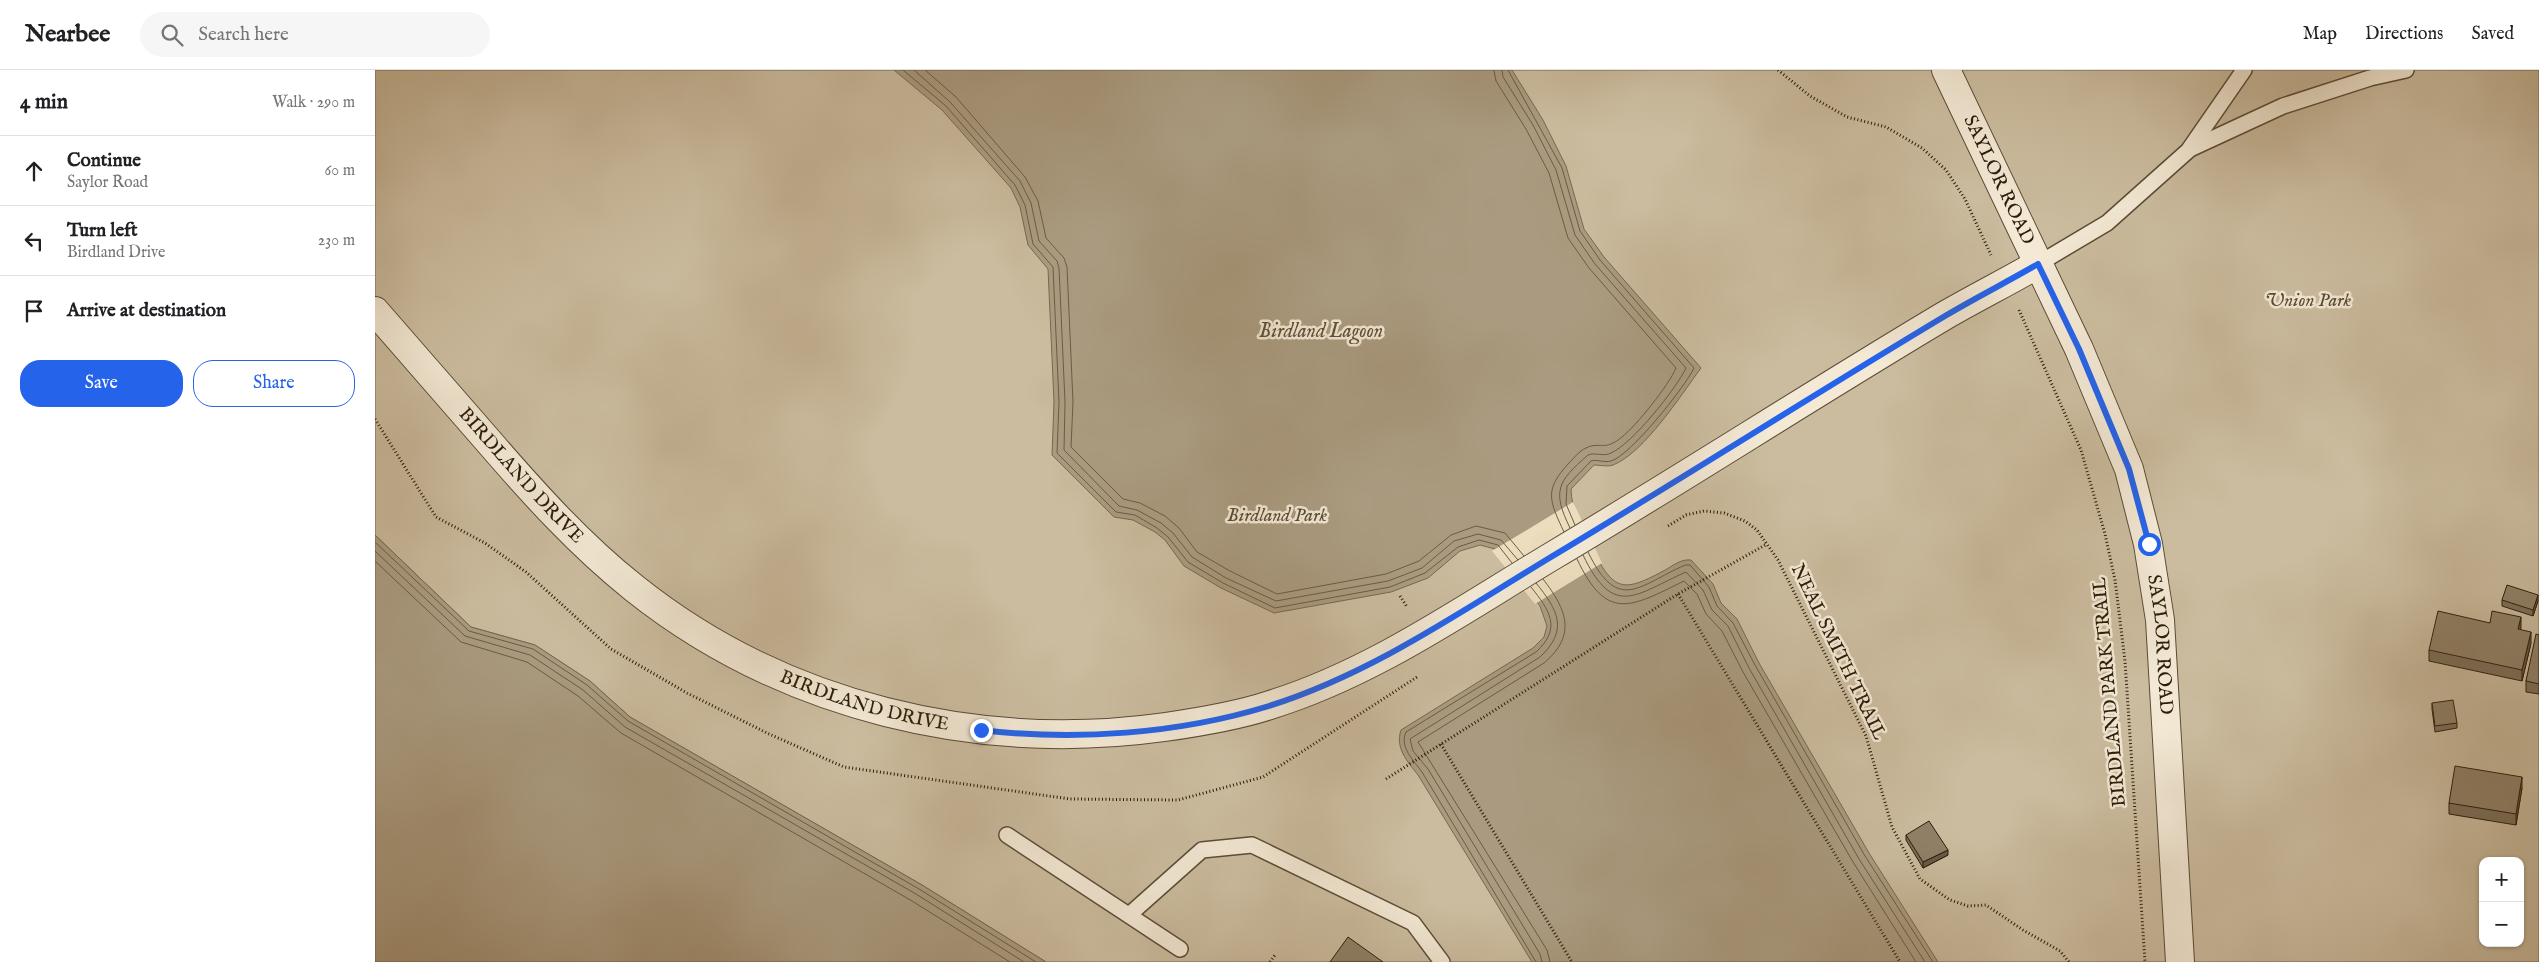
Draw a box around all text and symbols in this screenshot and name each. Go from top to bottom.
search box [140,12,490,57]
text: Nearbee [25,19,110,50]
icon: search [158,21,186,49]
text: Search here [198,23,289,47]
text: Map [2303,23,2337,46]
text: Directions [2365,23,2443,46]
text: Saved [2471,23,2514,46]
text: 4 min [20,89,68,116]
text: Walk · 290 m [272,93,355,113]
street label: SAYLOR ROAD [1957,111,2040,249]
text: Continue [67,149,141,173]
icon: ahead [20,157,48,185]
text: 60 m [325,161,355,181]
text: Saylor Road [67,173,148,193]
text: Turn left [67,219,138,243]
icon: left [20,227,48,255]
text: 230 m [318,231,355,251]
text: Birdland Drive [67,243,165,263]
park label: Union Park [2265,289,2352,313]
icon: arrive [20,297,48,325]
text: Arrive at destination [67,299,226,323]
water label: Birdland Lagoon [1259,319,1383,345]
button: Save [20,360,183,407]
button: Share [193,360,355,407]
street label: BIRDLAND DRIVE [453,403,588,549]
park label: Birdland Park [1227,504,1327,528]
route start [2138,533,2161,556]
street label: NEAL SMITH TRAIL [1785,560,1891,744]
street label: SAYLOR ROAD [2141,573,2178,715]
street label: BIRDLAND PARK TRAIL [2088,576,2132,808]
street label: BIRDLAND DRIVE [776,665,951,737]
route end [970,719,993,742]
map controls [2479,857,2524,947]
button: + [2479,857,2524,902]
button: − [2479,902,2524,947]

